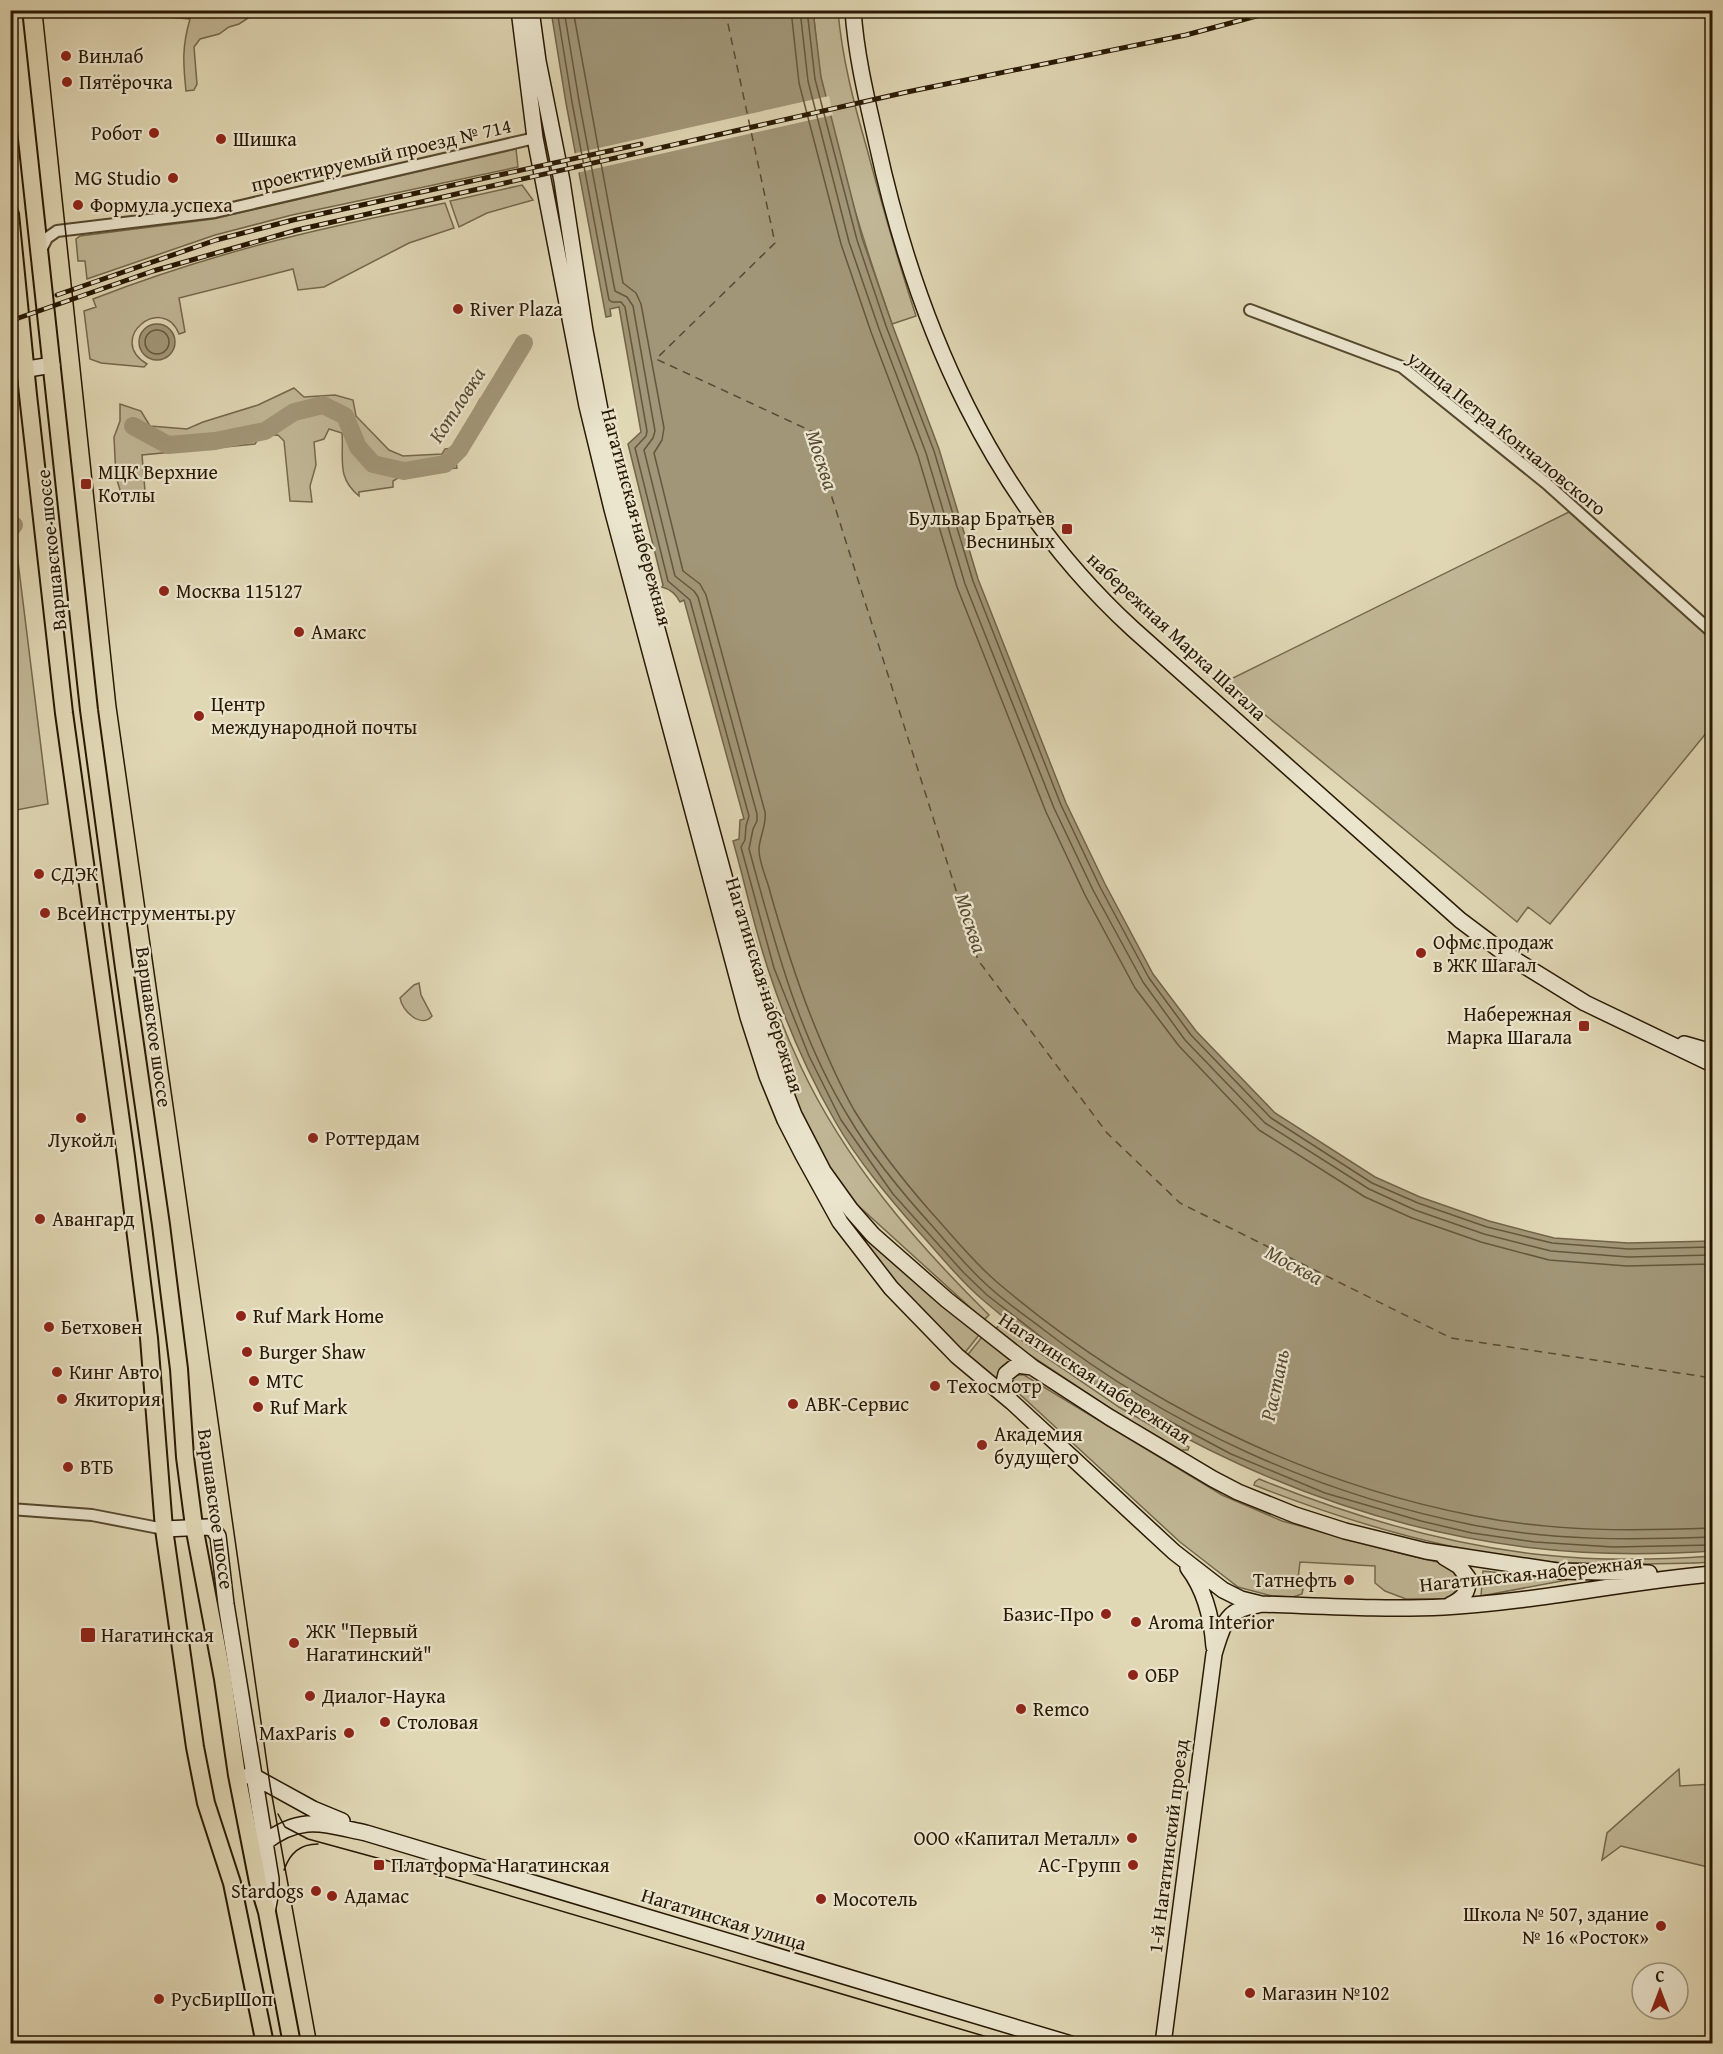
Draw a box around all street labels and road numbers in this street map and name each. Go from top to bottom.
street label: проектируемый проезд № 714 [248,110,514,199]
street label: улица Петра Кончаловского [1401,343,1613,522]
street label: Нагатинская набережная [594,405,680,629]
street label: Варшавское шоссе [28,468,73,632]
street label: набережная Марка Шагала [1081,544,1274,727]
street label: Нагатинская набережная [719,873,812,1096]
street label: Варшавское шоссе [129,945,180,1109]
street label: Нагатинская набережная [993,1304,1197,1451]
street label: Варшавское шоссе [191,1427,242,1591]
street label: Нагатинская набережная [1418,1546,1644,1599]
street label: 1-й Нагатинский проезд [1140,1737,1195,1955]
street label: Нагатинская улица [638,1880,811,1958]

